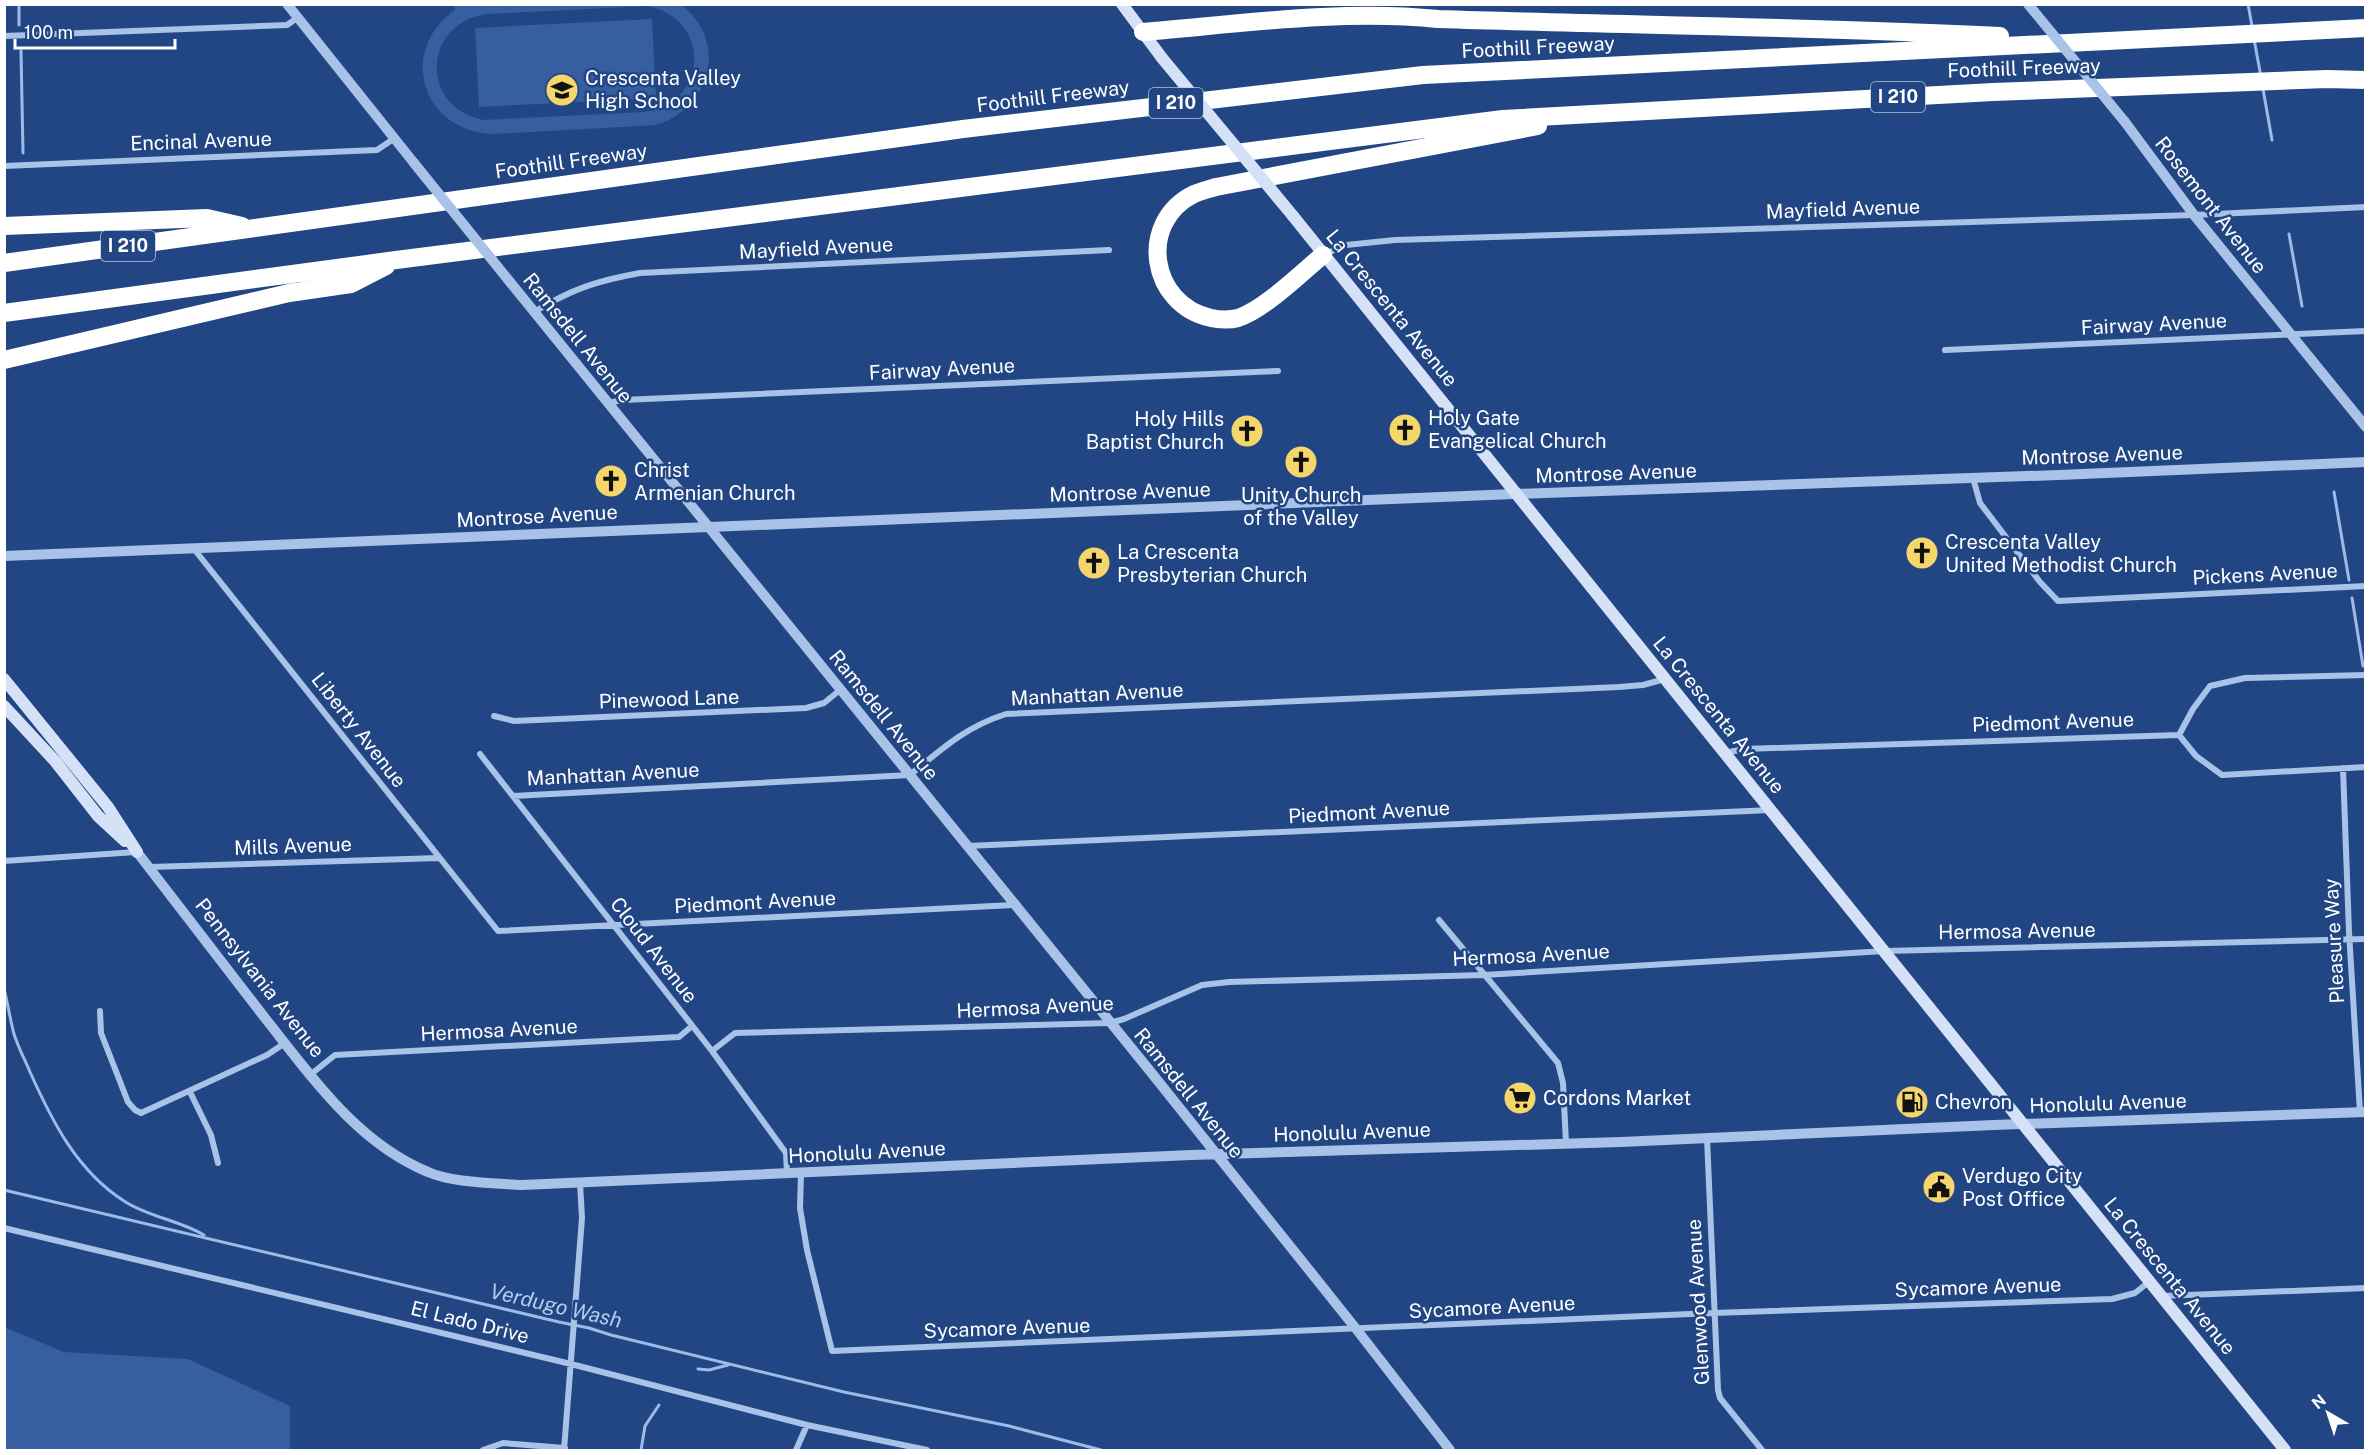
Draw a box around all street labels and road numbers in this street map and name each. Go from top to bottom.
street label: Foothill Freeway [1461,31,1616,63]
street label: Foothill Freeway [1947,53,2101,83]
street label: Foothill Freeway [975,75,1131,117]
road number: I 210 [1871,82,1925,112]
road number: I 210 [1149,88,1203,118]
street label: Encinal Avenue [130,127,272,155]
street label: Rosemont Avenue [2150,132,2272,278]
street label: Foothill Freeway [493,138,649,184]
street label: Mayfield Avenue [1765,194,1921,224]
street label: La Crescenta Avenue [1321,224,1463,392]
road number: I 210 [101,231,155,261]
street label: Mayfield Avenue [738,232,894,264]
street label: Ramsdell Avenue [518,268,638,408]
street label: Fairway Avenue [2080,308,2228,340]
street label: Fairway Avenue [868,353,1016,385]
street label: Montrose Avenue [2021,440,2183,470]
street label: Montrose Avenue [1535,458,1697,488]
street label: Montrose Avenue [1049,477,1211,507]
street label: Montrose Avenue [456,500,618,532]
street label: Pickens Avenue [2192,558,2338,590]
street label: La Crescenta Avenue [1648,631,1790,799]
street label: Ramsdell Avenue [824,645,944,785]
street label: Liberty Avenue [307,668,411,792]
street label: Manhattan Avenue [1010,677,1184,711]
street label: Pinewood Lane [598,685,740,713]
street label: Piedmont Avenue [1972,707,2134,737]
street label: Manhattan Avenue [526,757,700,791]
street label: Piedmont Avenue [1287,796,1451,828]
street label: Mills Avenue [234,832,352,860]
street label: Pleasure Way [2319,878,2349,1004]
street label: Piedmont Avenue [673,886,837,918]
street label: Cloud Avenue [605,892,703,1008]
street label: Pennsylvania Avenue [190,894,330,1062]
street label: Hermosa Avenue [1938,918,2096,944]
street label: Hermosa Avenue [1452,939,1610,971]
street label: Hermosa Avenue [956,991,1114,1023]
street label: Hermosa Avenue [420,1014,578,1046]
street label: Ramsdell Avenue [1129,1023,1249,1163]
street label: Honolulu Avenue [2029,1088,2187,1118]
street label: Honolulu Avenue [1273,1117,1431,1147]
street label: Honolulu Avenue [788,1136,946,1168]
street label: La Crescenta Avenue [2099,1192,2241,1360]
street label: Glenwood Avenue [1682,1218,1714,1386]
street label: Sycamore Avenue [1894,1272,2062,1302]
street label: Sycamore Avenue [1408,1291,1576,1323]
street label: El Lado Drive [408,1296,532,1348]
street label: Sycamore Avenue [923,1313,1091,1343]

